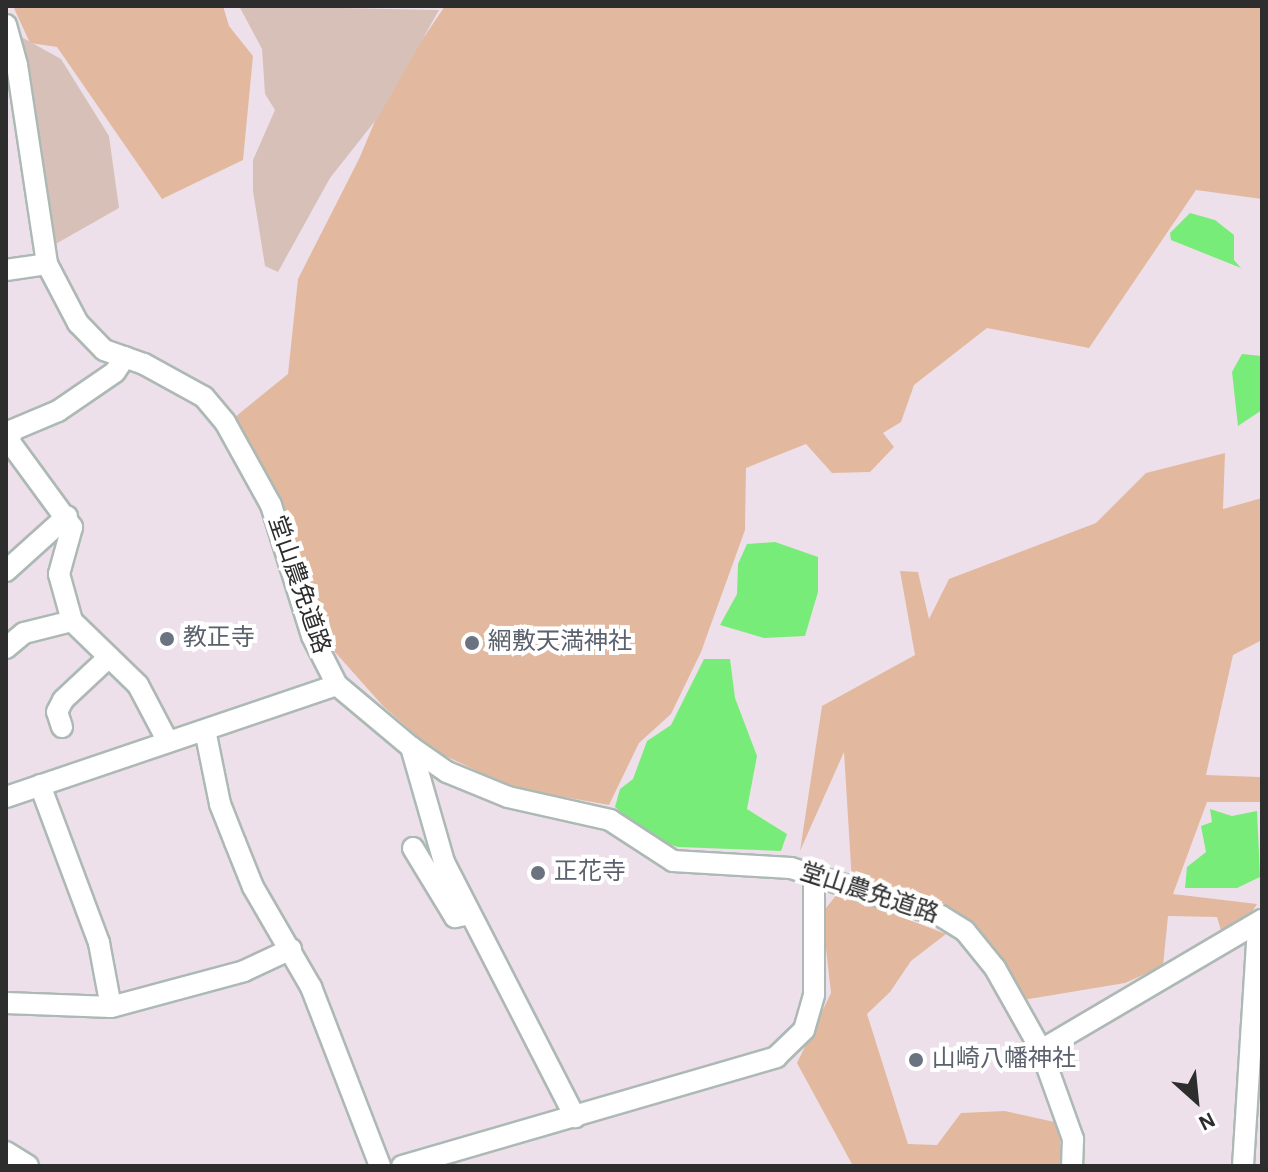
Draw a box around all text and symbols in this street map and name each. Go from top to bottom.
street label: 堂山農免道路 [261,512,335,658]
place label: 教正寺 [183,625,255,653]
place label: 網敷天満神社 [488,629,632,657]
marker: 教正寺 [158,630,176,648]
marker: 網敷天満神社 [463,634,481,652]
street label: 堂山農免道路 [796,858,942,930]
place label: 正花寺 [554,859,626,887]
marker: 正花寺 [529,864,547,882]
place label: 山崎八幡神社 [932,1046,1076,1074]
marker: 山崎八幡神社 [907,1051,925,1069]
north arrow [1156,1060,1236,1140]
text: N [1195,1108,1219,1135]

